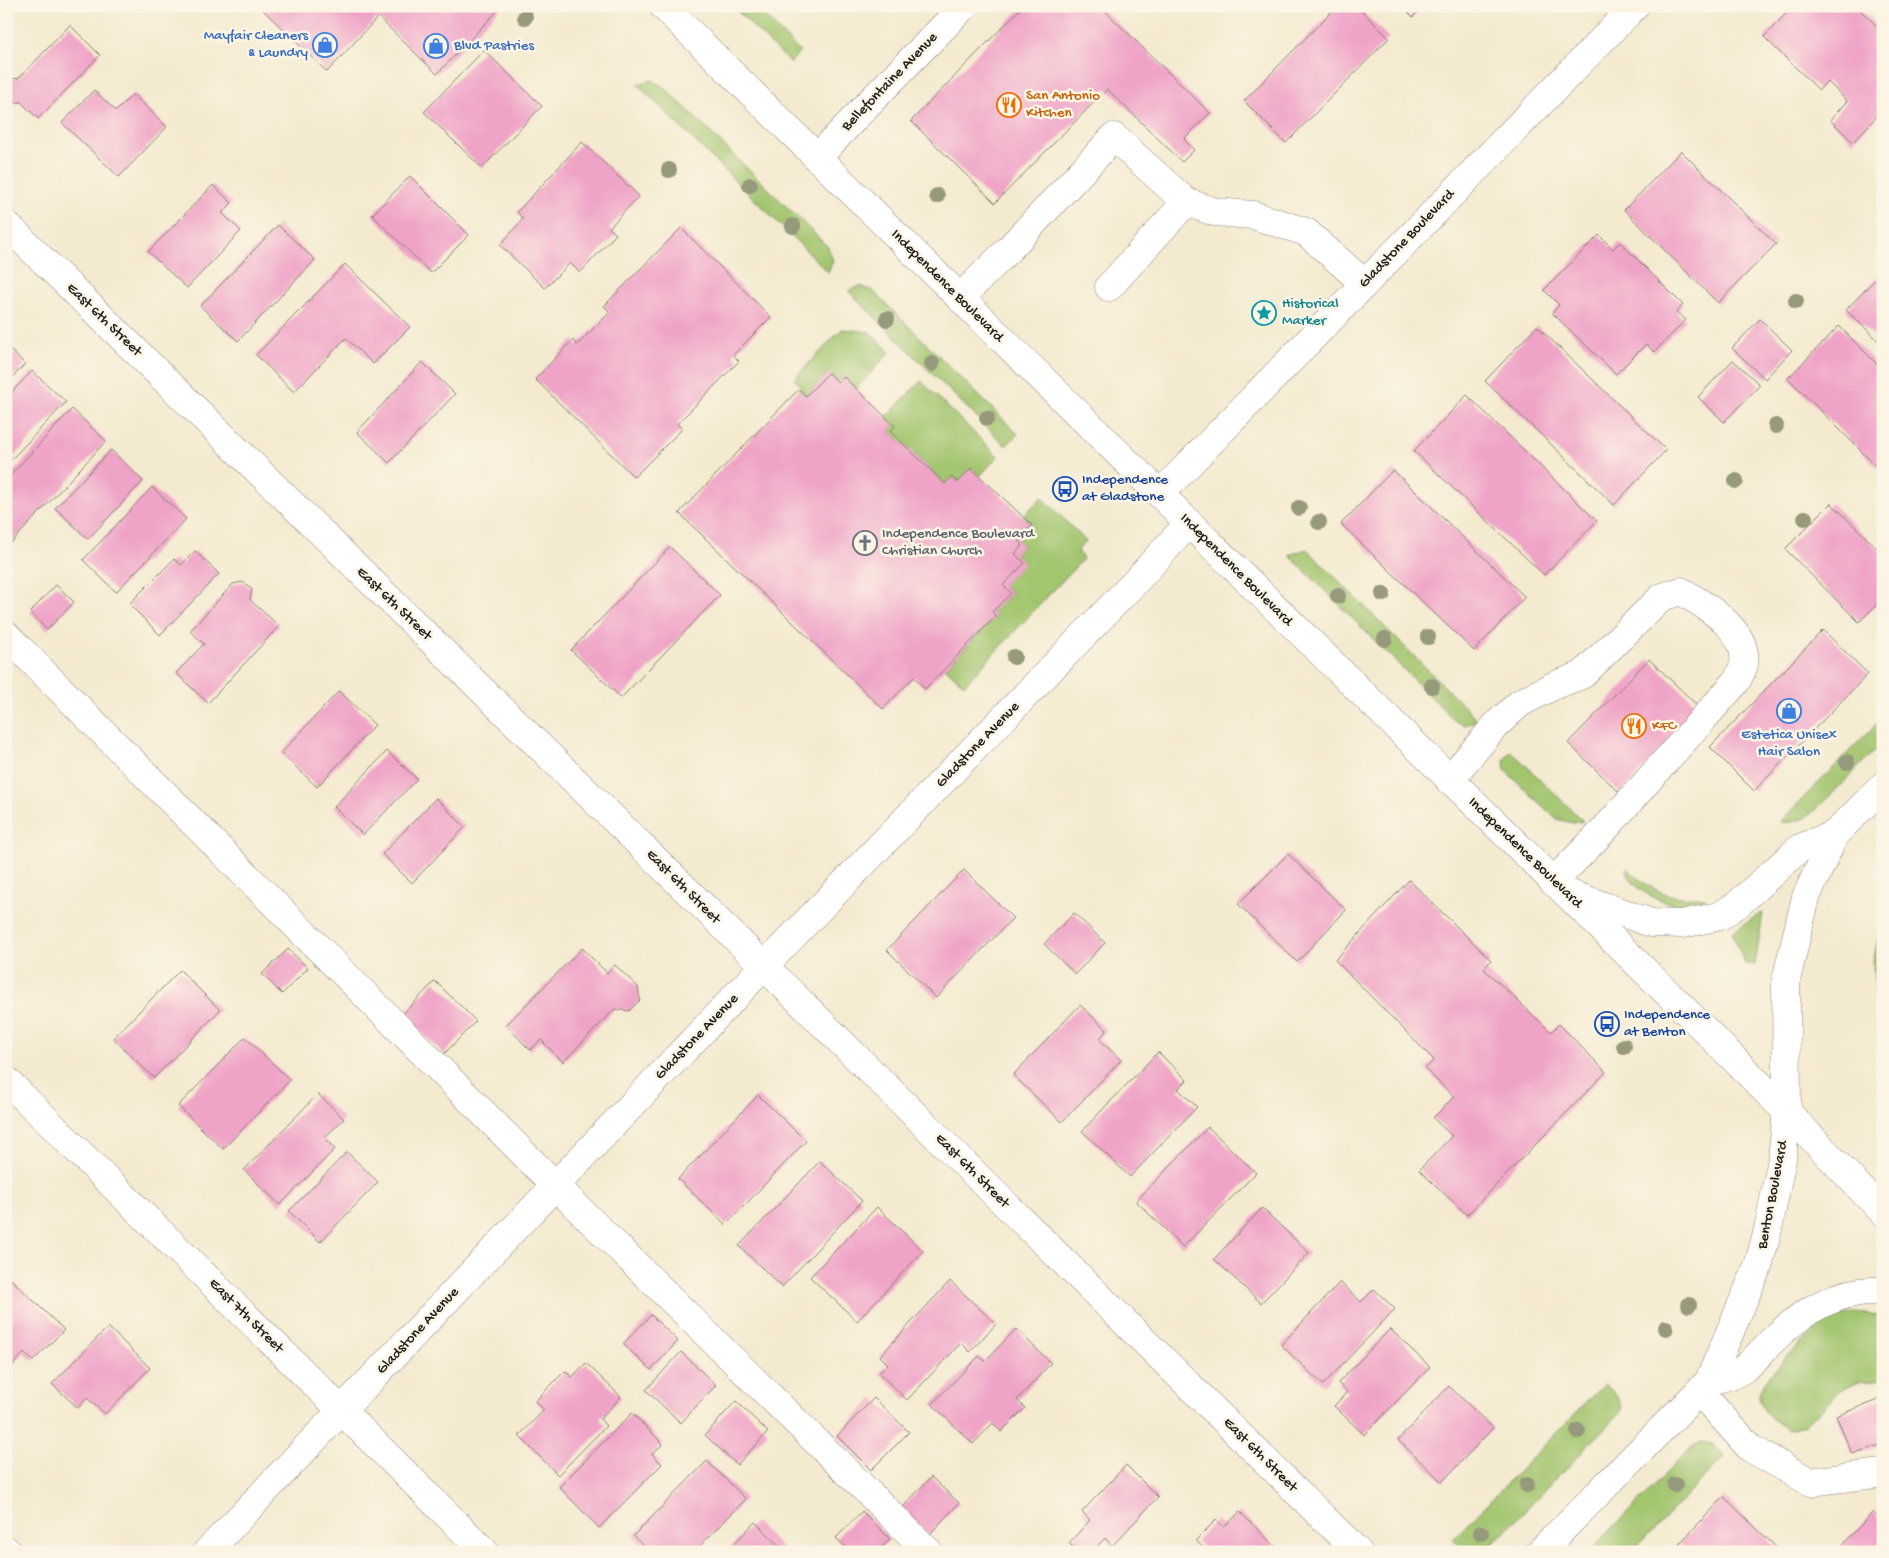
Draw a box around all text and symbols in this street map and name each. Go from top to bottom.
place label: Mayfair Cleaners & Laundry [204,27,309,62]
street label: Bellefontaine Avenue [838,29,942,136]
shop icon: Mayfair Cleaners & Laundry [312,32,338,58]
shop icon: Blvd Pastries [423,33,449,59]
place label: Blvd Pastries [453,37,534,55]
place label: San Antonio Kitchen [1026,87,1100,122]
restaurant icon: San Antonio Kitchen [996,92,1022,118]
street label: Gladstone Boulevard [1355,185,1460,292]
street label: Independence Boulevard [887,226,1008,347]
street label: East 6th Street [62,279,147,362]
place label: Historical Marker [1282,295,1339,330]
place icon: Historical Marker [1251,300,1277,326]
place label: Independence at Gladstone [1082,471,1168,506]
bus stop icon: Independence at Gladstone [1052,476,1078,502]
street label: Independence Boulevard [1176,510,1297,631]
place label: Independence Boulevard Christian Church [882,525,1035,560]
church icon: Independence Boulevard Christian Church [852,530,878,556]
street label: East 6th Street [352,563,437,646]
street label: Gladstone Avenue [932,698,1024,792]
shop icon: Estetica Unisex Hair Salon [1776,698,1802,724]
restaurant icon: KFC [1621,713,1647,739]
place label: KFC [1652,717,1677,735]
place label: Estetica Unisex Hair Salon [1741,726,1837,761]
street label: Independence Boulevard [1464,794,1587,913]
street label: East 6th Street [642,846,725,929]
street label: Gladstone Avenue [651,990,743,1084]
place label: Independence at Benton [1624,1006,1710,1041]
bus stop icon: Independence at Benton [1594,1011,1620,1037]
street label: East 6th Street [931,1130,1014,1213]
street label: Benton Boulevard [1754,1138,1793,1252]
street label: East 7th Street [205,1275,288,1358]
street label: Gladstone Avenue [373,1283,463,1378]
street label: East 6th Street [1219,1414,1302,1497]

